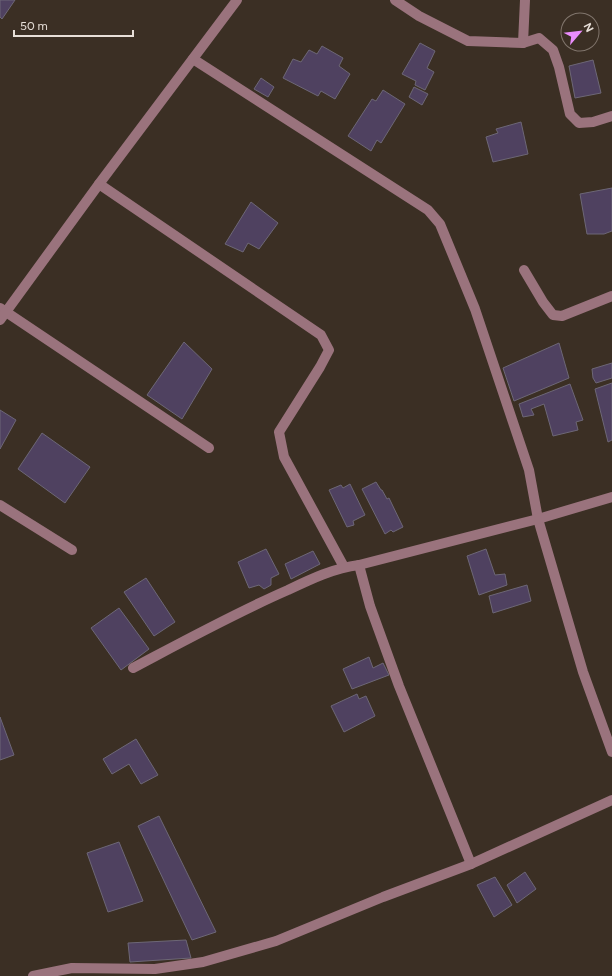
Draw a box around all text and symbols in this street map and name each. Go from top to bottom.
scale bar [14,12,133,38]
north arrow [560,12,600,52]
text: 50 m [20,19,48,33]
text: N [581,21,596,34]

